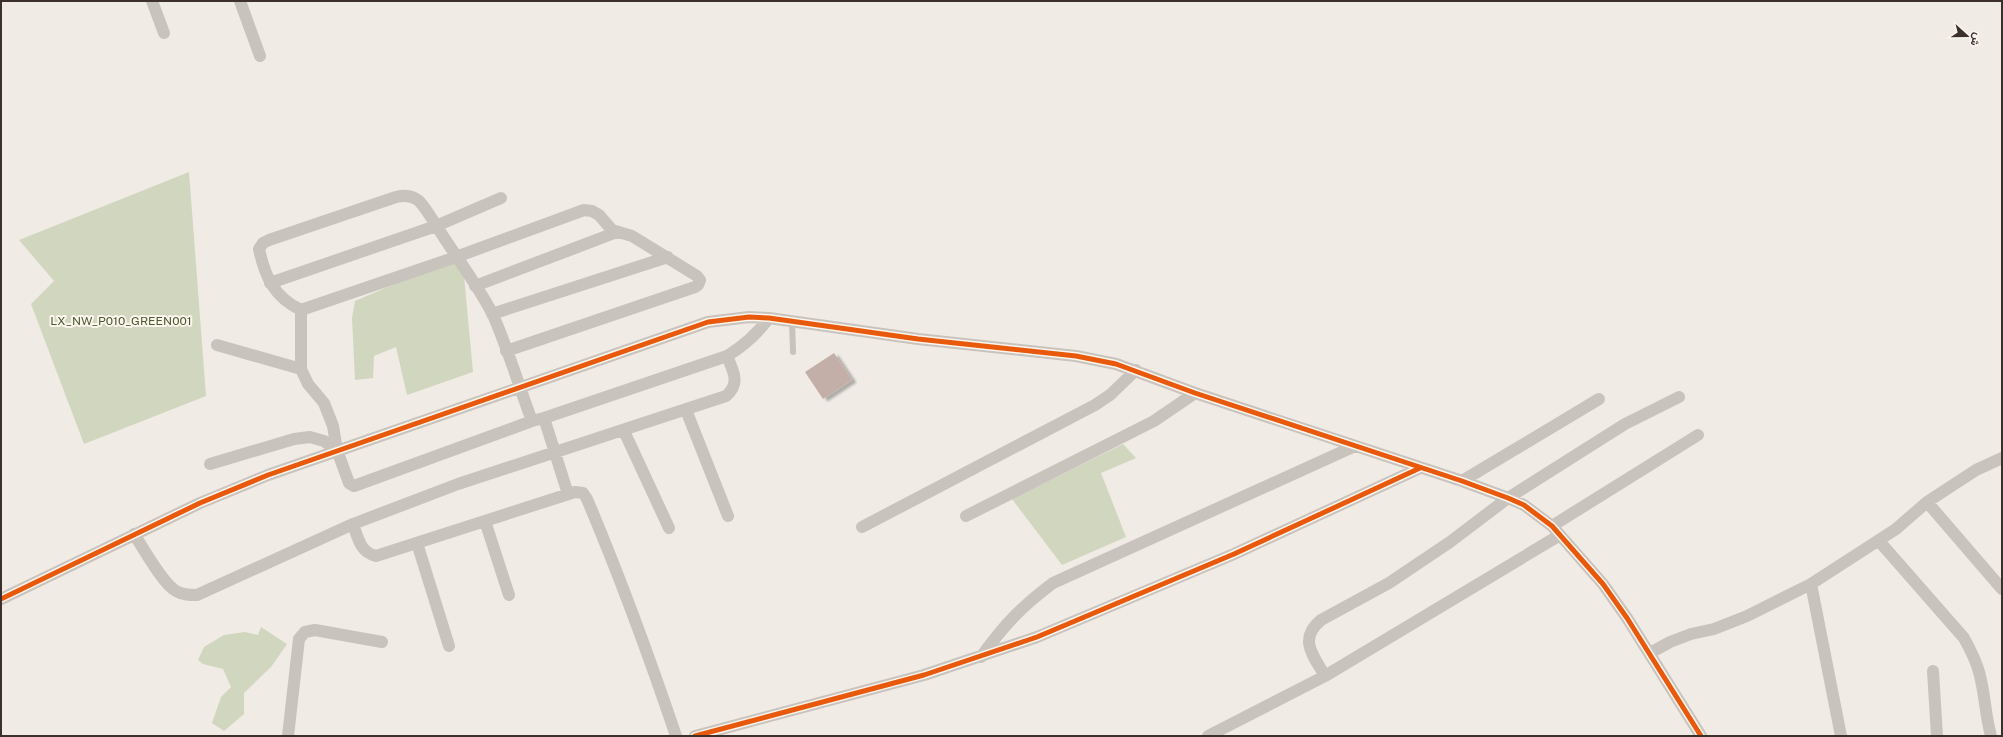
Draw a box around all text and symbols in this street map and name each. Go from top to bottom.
north arrow [1947,16,1987,56]
text: ش [1967,31,1984,48]
park label: LX_NW_P010_GREEN001 [50,314,192,328]

